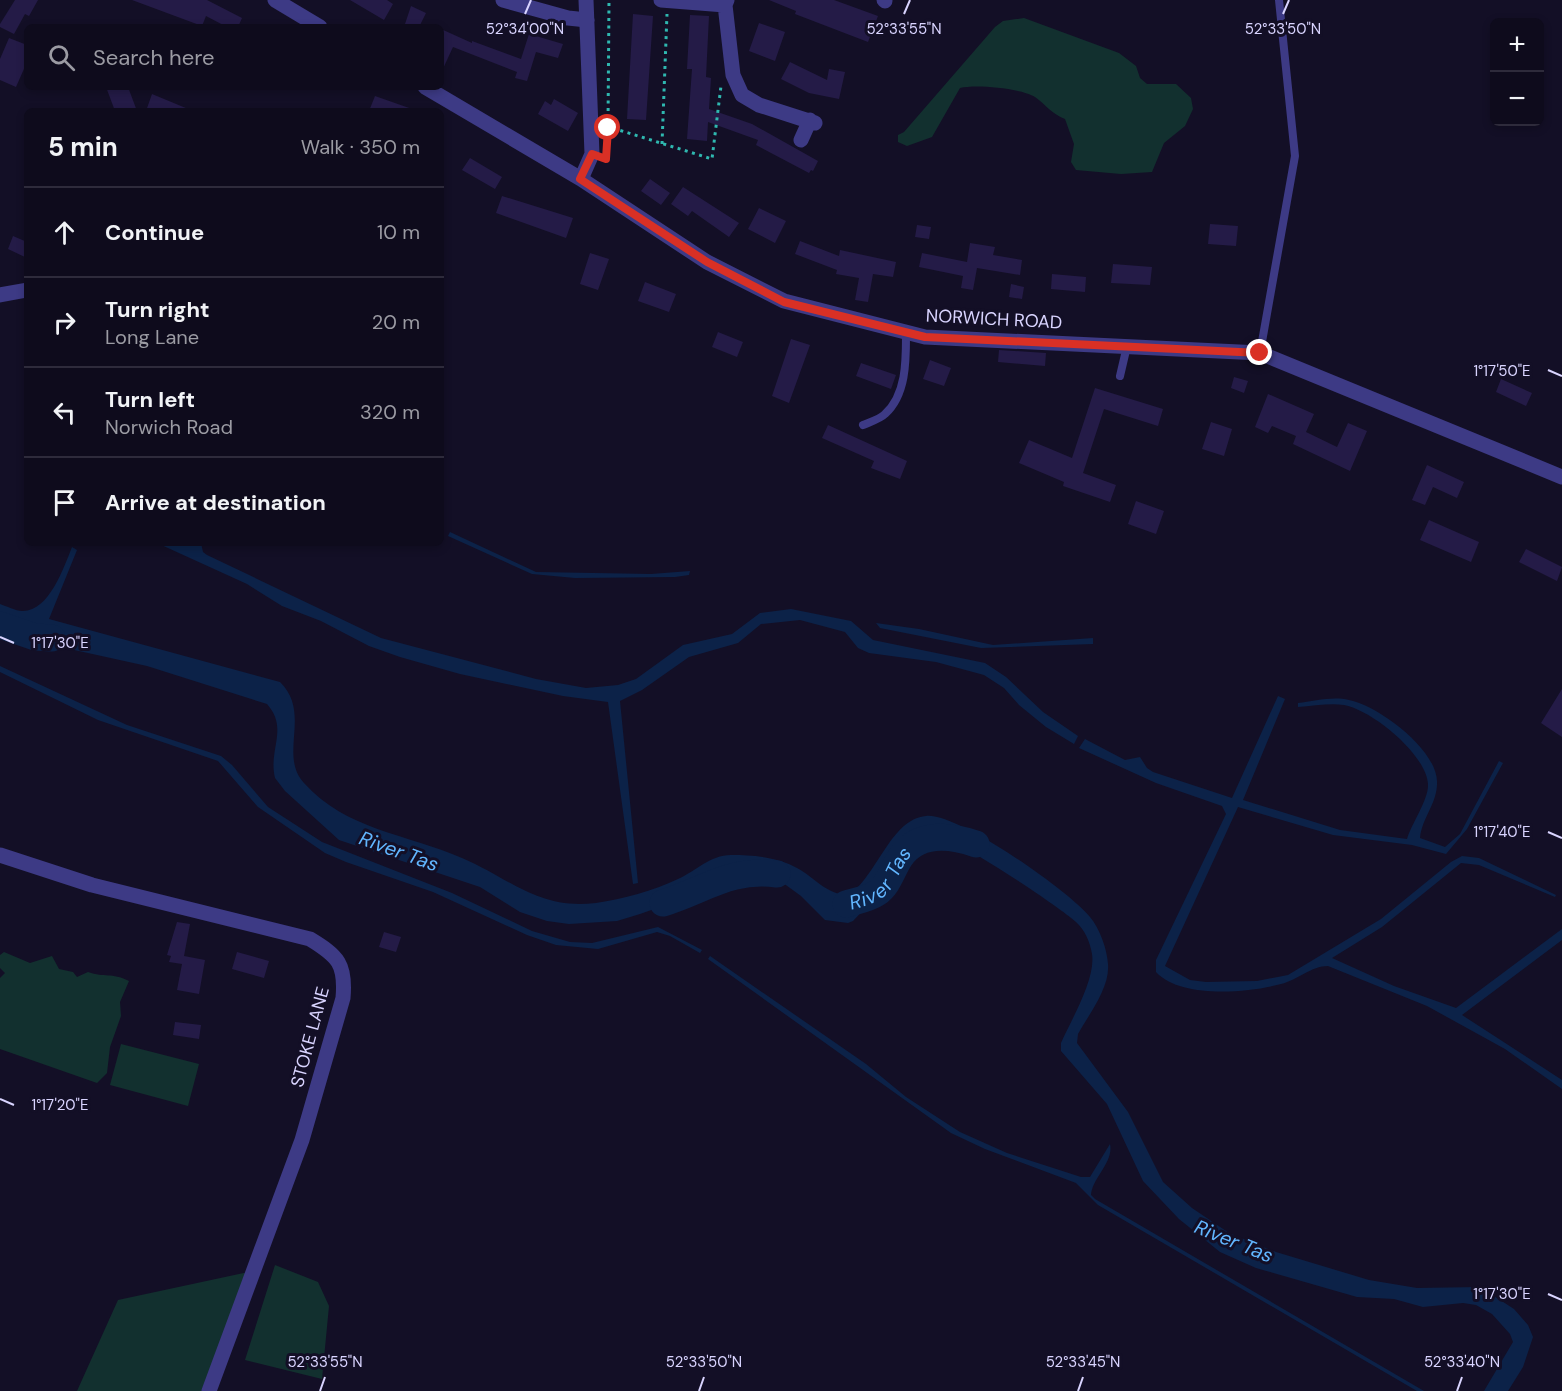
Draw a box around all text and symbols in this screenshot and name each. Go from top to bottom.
map controls [1490,18,1544,126]
button: + [1490,18,1544,72]
text: 52°34'00"N [486,19,564,39]
text: 52°33'55"N [866,19,942,39]
text: 52°33'50"N [1245,19,1321,39]
search box [24,24,444,90]
icon: search [45,41,78,74]
text: Search here [93,43,214,72]
button: − [1490,72,1544,126]
route start [594,114,620,140]
text: 5 min [48,130,118,164]
text: Walk · 350 m [301,134,420,160]
icon: ahead [48,216,81,249]
text: Continue [105,218,204,247]
text: 10 m [377,219,420,245]
text: Turn right [105,295,210,324]
street label: NORWICH ROAD [925,303,1063,335]
icon: right [48,306,81,339]
text: 20 m [372,309,420,335]
text: Long Lane [105,324,199,350]
route end [1246,339,1272,365]
text: 1°17'50"E [1473,361,1531,381]
text: Turn left [105,385,195,414]
icon: left [48,396,81,429]
text: 320 m [360,399,420,425]
text: Norwich Road [105,414,233,440]
icon: arrive [48,486,81,519]
text: Arrive at destination [105,488,326,517]
text: 1°17'30"E [31,633,89,653]
text: 1°17'40"E [1474,822,1530,842]
water label: River Tas [356,825,442,877]
water label: River Tas [846,841,917,916]
street label: STOKE LANE [285,984,335,1090]
text: 1°17'20"E [32,1095,88,1115]
water label: River Tas [1191,1213,1277,1269]
text: 1°17'30"E [1473,1284,1531,1304]
text: 52°33'55"N [287,1352,363,1372]
text: 52°33'50"N [666,1352,742,1372]
text: 52°33'45"N [1046,1352,1120,1372]
text: 52°33'40"N [1424,1352,1500,1372]

